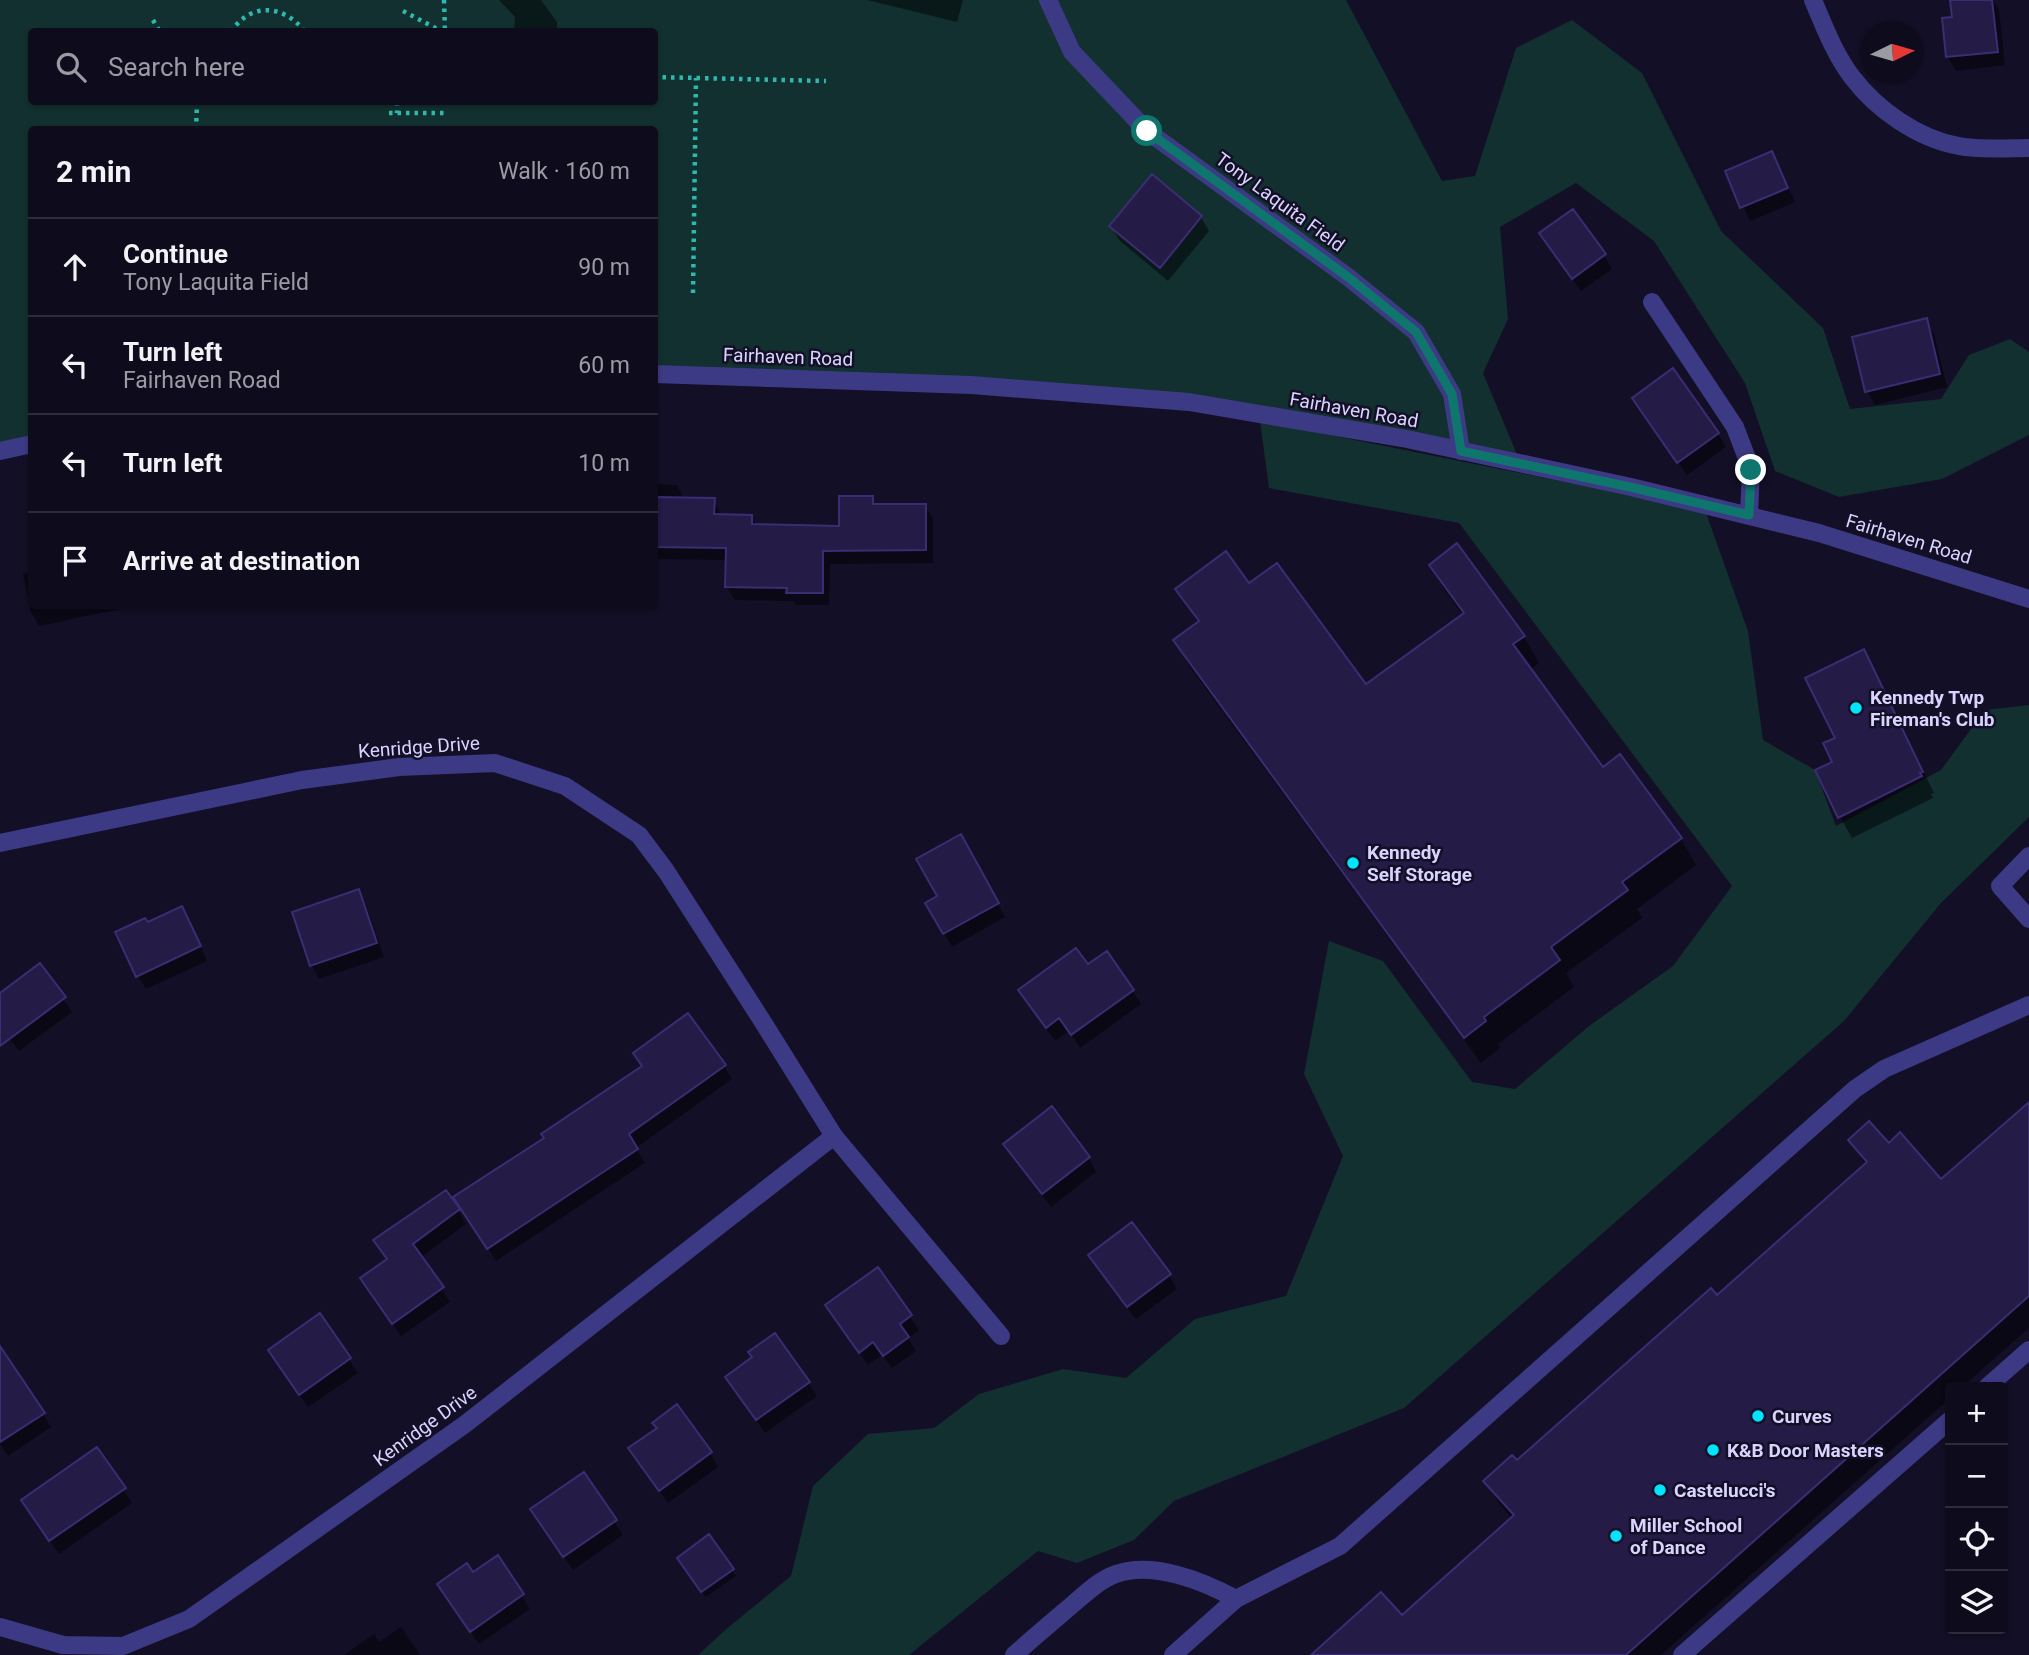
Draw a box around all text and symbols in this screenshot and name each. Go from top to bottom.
north arrow [1861,21,1924,84]
search box [28,28,658,105]
icon: search [52,48,90,86]
text: Search here [108,52,245,82]
route start [1131,115,1162,146]
street label: Tony Laquita Field [1211,148,1349,256]
text: 2 min [56,154,131,189]
text: Walk · 160 m [498,158,630,185]
text: Continue [123,239,228,269]
icon: ahead [56,248,94,286]
text: 90 m [578,254,630,281]
text: Tony Laquita Field [123,269,309,296]
text: Turn left [123,337,222,367]
street label: Fairhaven Road [723,343,853,371]
icon: left [56,346,94,384]
text: 60 m [578,352,630,379]
text: Fairhaven Road [123,367,281,394]
street label: Fairhaven Road [1288,387,1420,433]
icon: left [56,444,94,482]
text: Turn left [123,448,222,478]
text: 10 m [578,450,630,477]
route end [1735,454,1766,485]
street label: Fairhaven Road [1843,509,1975,569]
icon: arrive [56,542,94,580]
text: Arrive at destination [123,546,360,576]
place label: Kennedy Twp Fireman's Club [1870,686,1995,731]
marker: Kennedy Twp Fireman's Club [1848,700,1864,716]
street label: Kenridge Drive [357,731,481,763]
place label: Kennedy Self Storage [1367,841,1472,886]
marker: Kennedy Self Storage [1345,855,1361,871]
street label: Kenridge Drive [369,1381,481,1471]
map controls [1945,1382,2008,1634]
button: + [1945,1382,2008,1445]
place label: Curves [1772,1405,1832,1428]
marker: Curves [1750,1408,1766,1424]
place label: K&B Door Masters [1727,1439,1884,1462]
marker: K&B Door Masters [1705,1442,1721,1458]
button: − [1945,1445,2008,1508]
place label: Castelucci's [1674,1479,1776,1502]
marker: Castelucci's [1652,1482,1668,1498]
button: locate [1945,1508,2008,1571]
place label: Miller School of Dance [1630,1514,1742,1559]
marker: Miller School of Dance [1608,1528,1624,1544]
button: layers [1945,1571,2008,1634]

